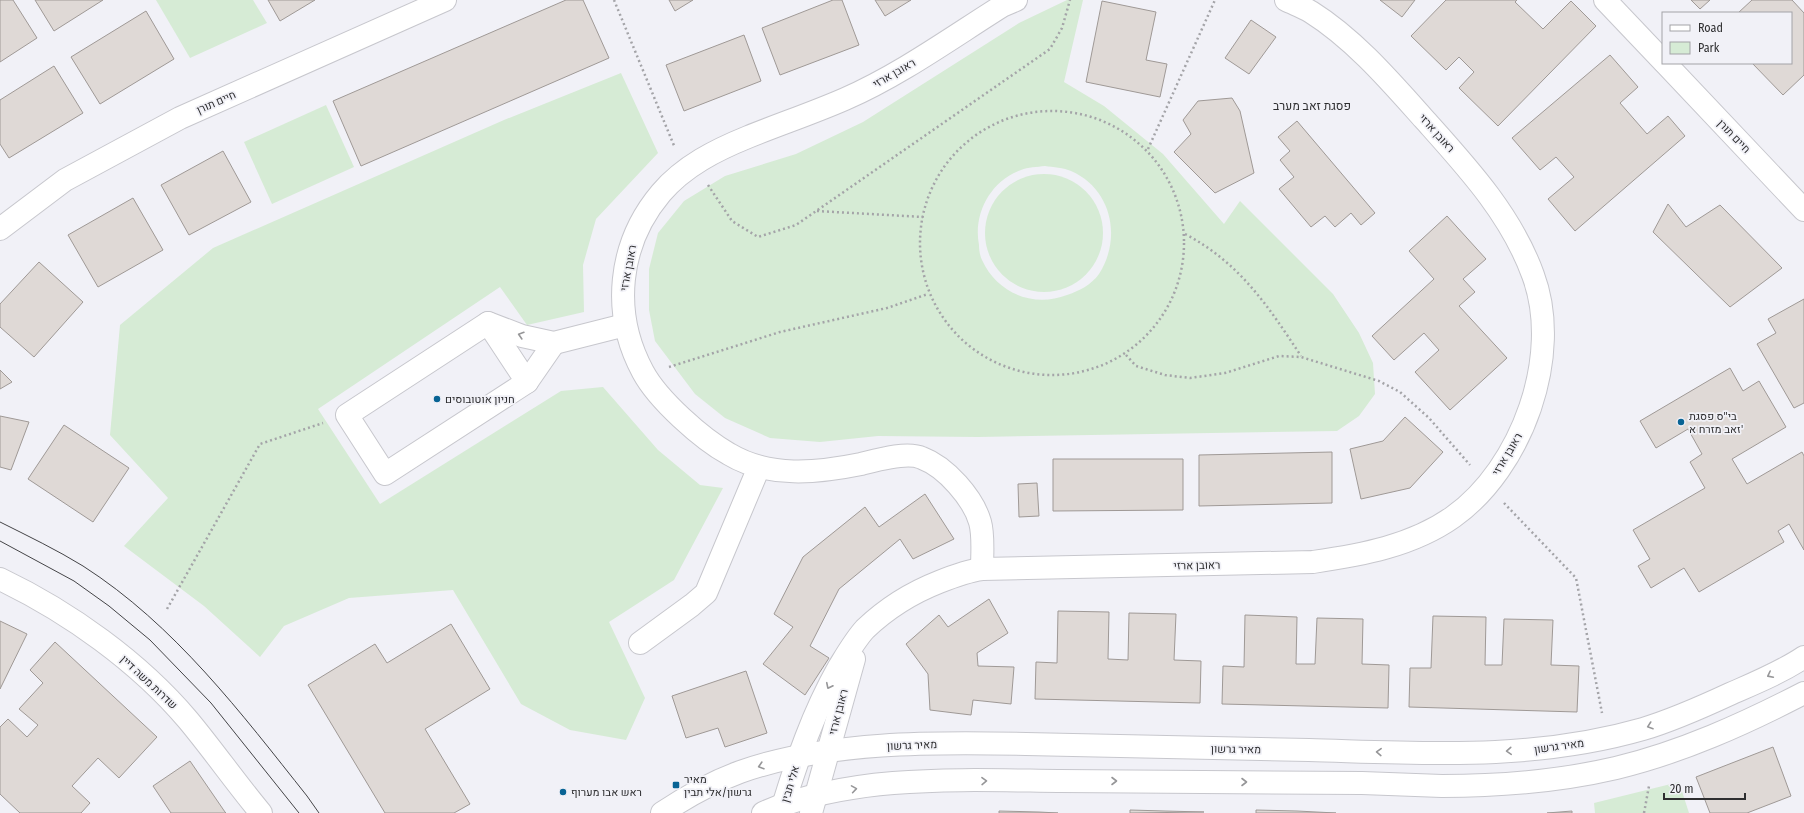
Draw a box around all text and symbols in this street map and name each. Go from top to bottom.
legend [1662,12,1792,64]
text: Road [1698,21,1723,35]
text: Park [1698,41,1720,55]
street label: ראובן ארזי [871,56,918,91]
street label: חיים תורן [195,88,238,117]
district label: פסגת זאב מערב [1273,99,1351,113]
street label: ראובן ארזי [1416,112,1457,155]
street label: חיים תורן [1715,117,1753,156]
street label: ראובן ארזי [618,244,639,292]
one-way arrow [518,331,525,340]
place label: חניון אוטובוסים [445,393,515,406]
marker: חניון אוטובוסים [432,394,442,404]
place label: בי"ס פסגת זאב מזרח א' [1689,410,1743,436]
marker: בי"ס פסגת זאב מזרח א' [1676,417,1686,427]
street label: ראובן ארזי [1490,431,1525,478]
street label: ראובן ארזי [1173,559,1221,572]
street label: שדרות משה דיין [118,653,180,712]
one-way arrow [1767,671,1774,678]
one-way arrow [826,682,833,690]
street label: ראובן ארזי [826,688,851,736]
one-way arrow [1647,722,1654,730]
street label: מאיר גרשון [1533,737,1585,756]
street label: מאיר גרשון [887,738,937,753]
street label: מאיר גרשון [1211,743,1261,756]
one-way arrow [1506,747,1512,756]
one-way arrow [1376,748,1382,756]
one-way arrow [758,761,765,770]
street label: אלי תבין [779,764,802,804]
place label: מאיר גרשון/אלי תבין [684,773,752,799]
scale bar [1664,775,1745,801]
one-way arrow [981,777,987,785]
one-way arrow [1111,777,1117,785]
one-way arrow [1241,778,1247,786]
marker: מאיר גרשון/אלי תבין [671,780,681,790]
text: 20 m [1670,782,1694,796]
one-way arrow [851,785,857,794]
place label: ראש אבו מערוף [571,786,642,799]
marker: ראש אבו מערוף [558,787,568,797]

